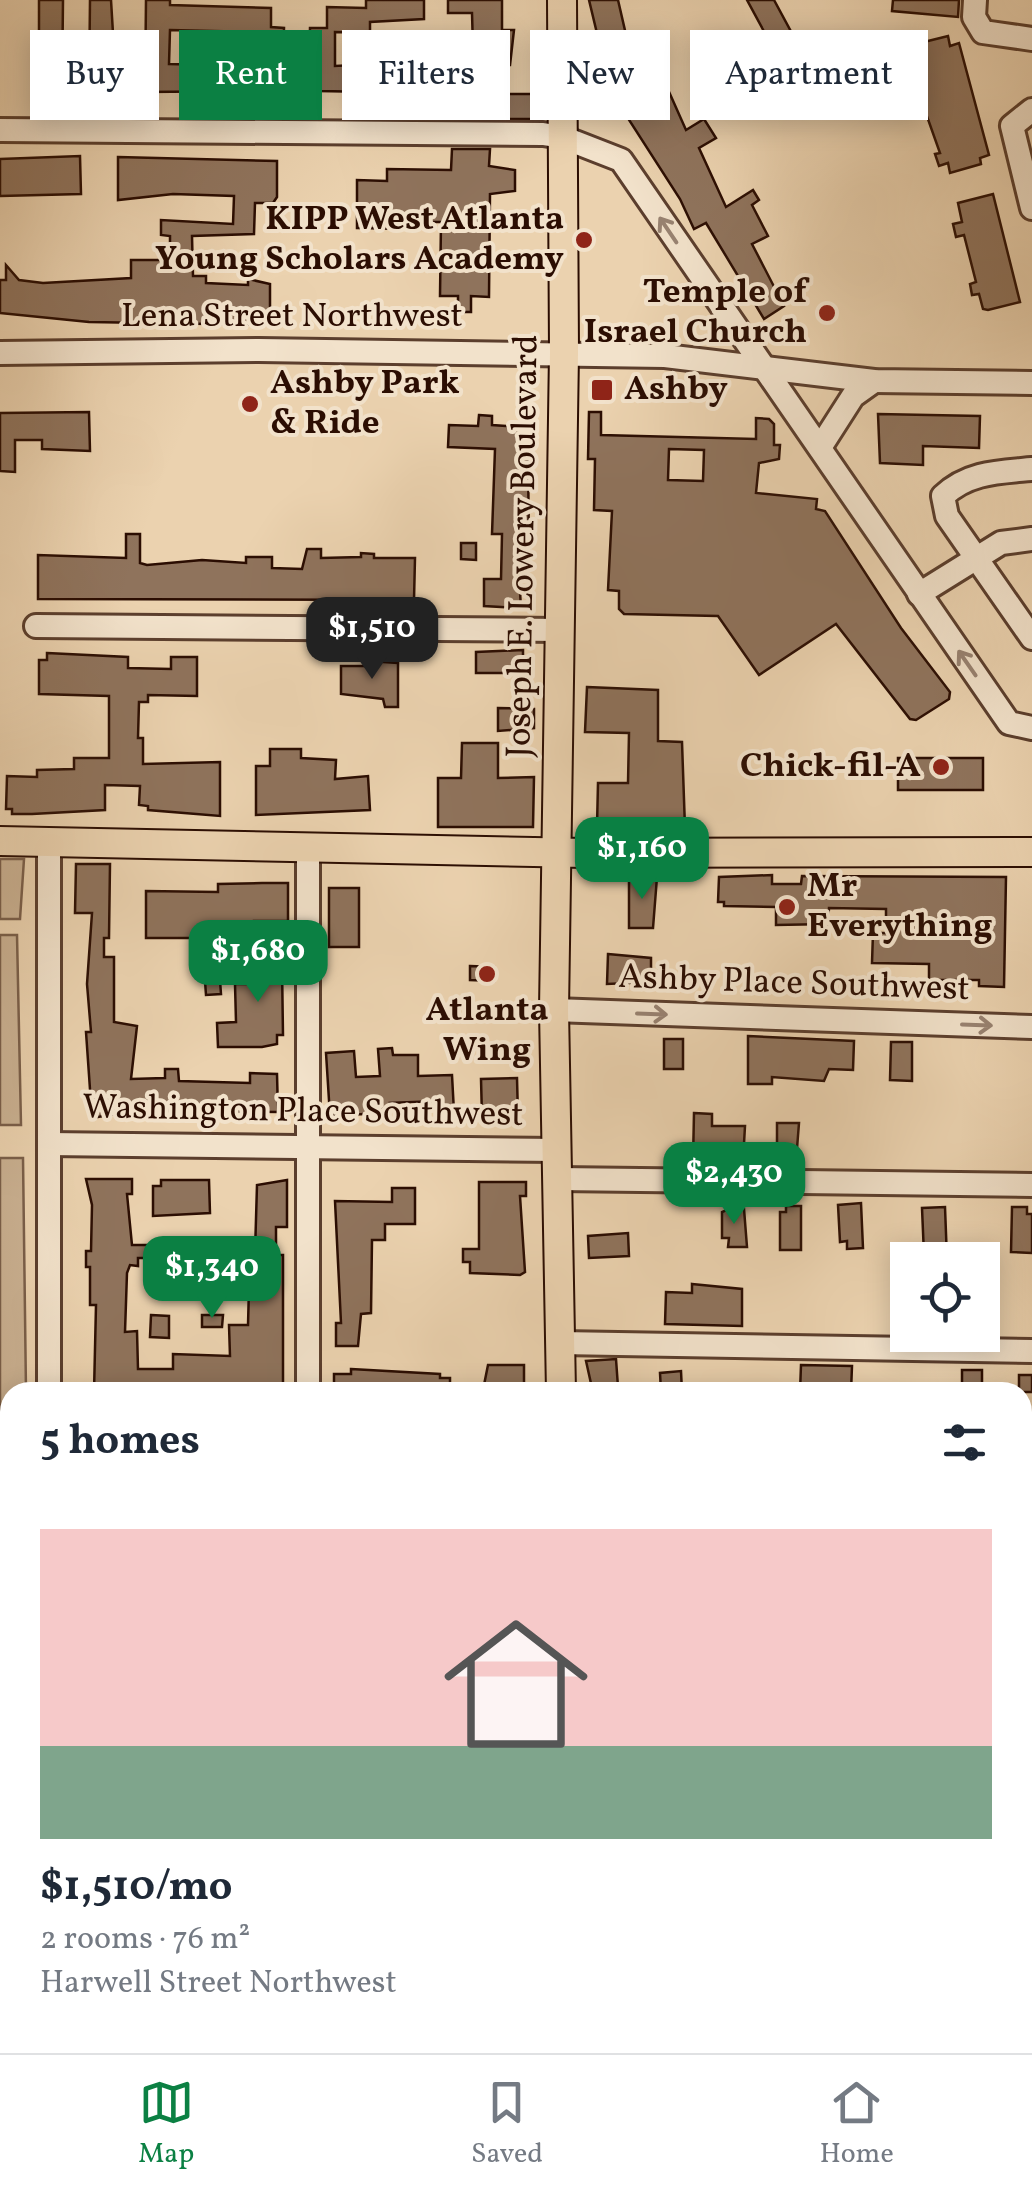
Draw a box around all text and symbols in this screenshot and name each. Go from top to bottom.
chip: Buy [30,30,159,120]
chip: Rent [179,30,322,120]
chip: Filters [342,30,510,120]
chip: New [530,30,670,120]
chip: Apartment [690,30,928,120]
place label: KIPP West Atlanta Young Scholars Academy [155,196,564,284]
one-way arrow [658,217,679,245]
marker: KIPP West Atlanta Young Scholars Academy [573,229,595,251]
place label: Temple of Israel Church [584,269,810,357]
street label: Lena Street Northwest [121,293,463,341]
marker: Temple of Israel Church [816,302,838,324]
street label: Joseph E. Lowery Boulevard [496,334,552,758]
place label: Ashby Park & Ride [270,360,460,448]
place label: Ashby [624,366,728,414]
marker: Ashby [589,377,615,403]
marker: Ashby Park & Ride [239,393,261,415]
pin: $1,510 [291,597,453,682]
text: $1,510 [328,607,416,651]
one-way arrow [957,649,978,677]
place label: Chick-fil-A [740,743,921,791]
marker: Chick-fil-A [930,756,952,778]
pin: $1,160 [561,817,723,902]
text: $1,160 [597,827,687,871]
place label: Mr Everything [807,863,993,951]
marker: Mr Everything [776,896,798,918]
pin: $1,680 [177,920,339,1005]
text: $1,680 [211,930,305,974]
street label: Ashby Place Southwest [617,954,971,1014]
marker: Atlanta Wing [476,963,498,985]
place label: Atlanta Wing [425,987,549,1075]
one-way arrow [635,1004,667,1023]
one-way arrow [960,1016,992,1035]
street label: Washington Place Southwest [82,1084,524,1140]
pin: $2,430 [653,1142,815,1227]
text: $2,430 [685,1152,783,1196]
pin: $1,340 [131,1236,293,1321]
map controls [890,1242,1000,1352]
button: locate [890,1242,1000,1352]
text: $1,340 [165,1246,259,1290]
text: 5 homes [40,1413,200,1472]
icon: filters [937,1415,992,1470]
icon: home [426,1594,606,1774]
text: $1,510/mo [40,1859,233,1918]
text: 2 rooms · 76 m² [40,1918,250,1962]
text: Harwell Street Northwest [40,1962,397,2006]
tab: Map [138,2075,194,2174]
tab: Saved [471,2075,543,2174]
tab: Home [820,2075,894,2174]

